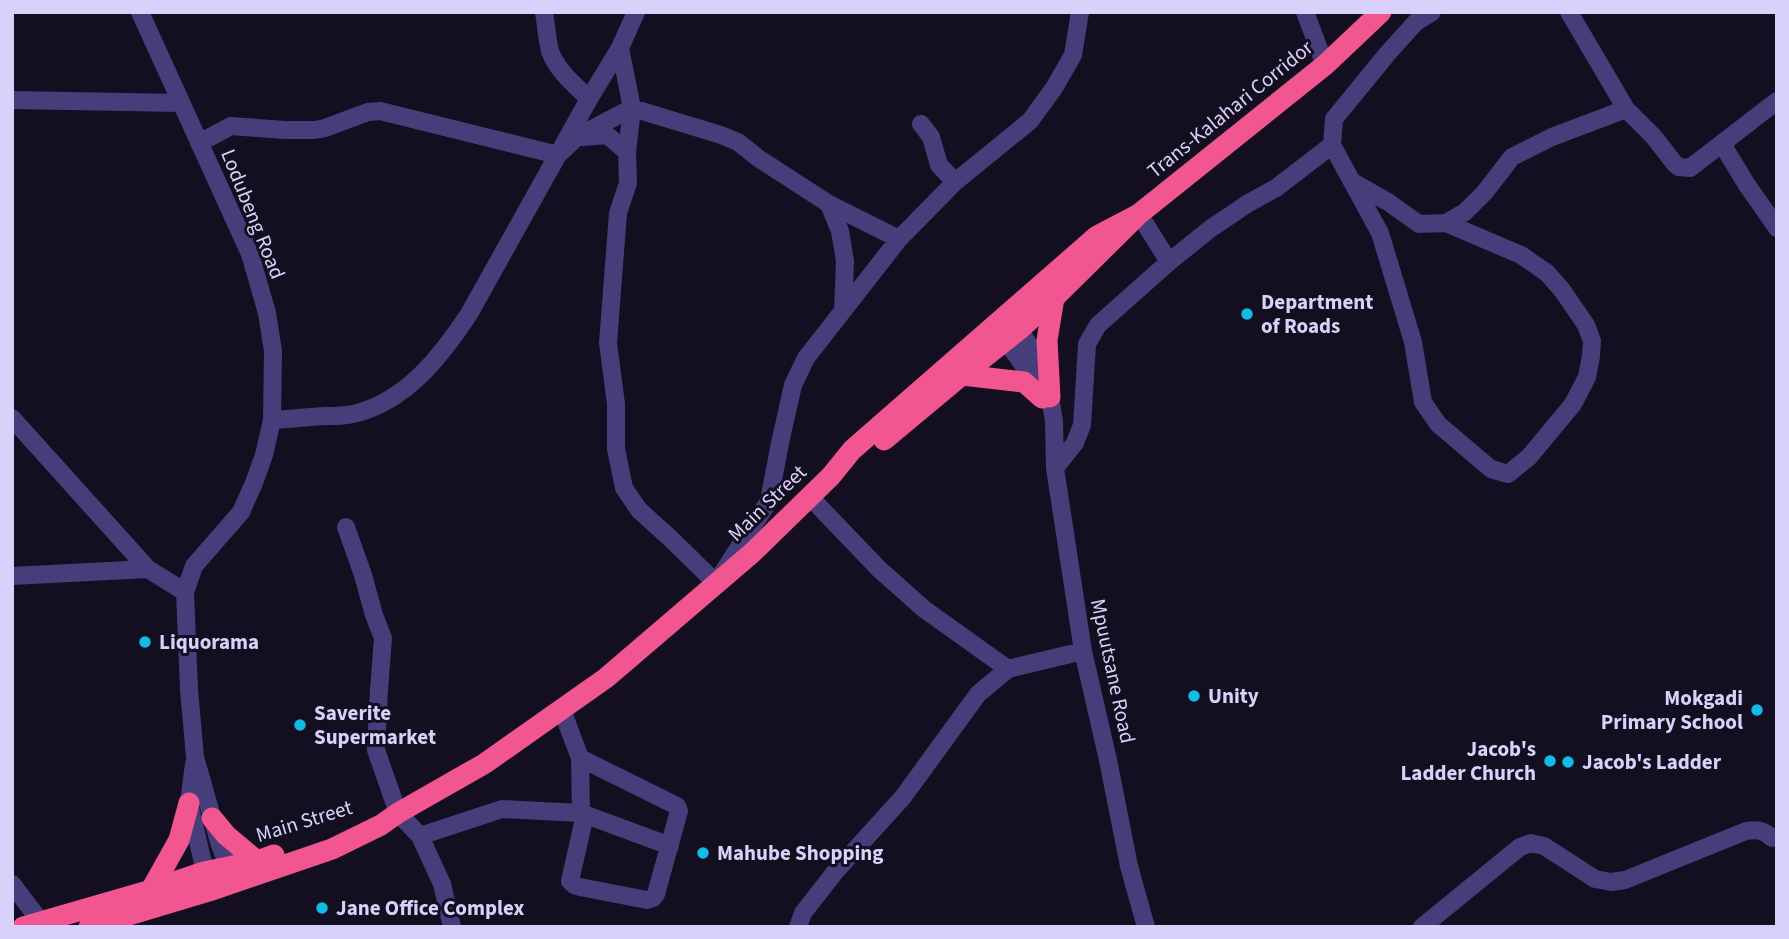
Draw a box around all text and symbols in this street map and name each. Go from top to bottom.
street label: Trans-Kalahari Corridor [1141,32,1320,185]
street label: Lodubeng Road [213,144,293,284]
place label: Department of Roads [1261,287,1373,341]
marker: Department of Roads [1239,306,1255,322]
street label: Main Street [721,458,813,548]
street label: Mpuutsane Road [1083,596,1143,746]
place label: Liquorama [159,627,259,657]
marker: Liquorama [137,634,153,650]
place label: Unity [1208,681,1259,711]
place label: Mokgadi Primary School [1601,683,1743,737]
marker: Unity [1186,688,1202,704]
place label: Saverite Supermarket [314,698,436,752]
marker: Mokgadi Primary School [1749,702,1765,718]
marker: Saverite Supermarket [292,717,308,733]
place label: Jacob's Ladder Church [1400,734,1536,788]
place label: Jacob's Ladder [1582,747,1722,777]
marker: Jacob's Ladder Church [1542,753,1558,769]
marker: Jacob's Ladder [1560,754,1576,770]
street label: Main Street [252,792,356,850]
place label: Mahube Shopping [717,838,884,868]
marker: Mahube Shopping [695,845,711,861]
place label: Jane Office Complex [336,893,525,923]
marker: Jane Office Complex [314,900,330,916]

